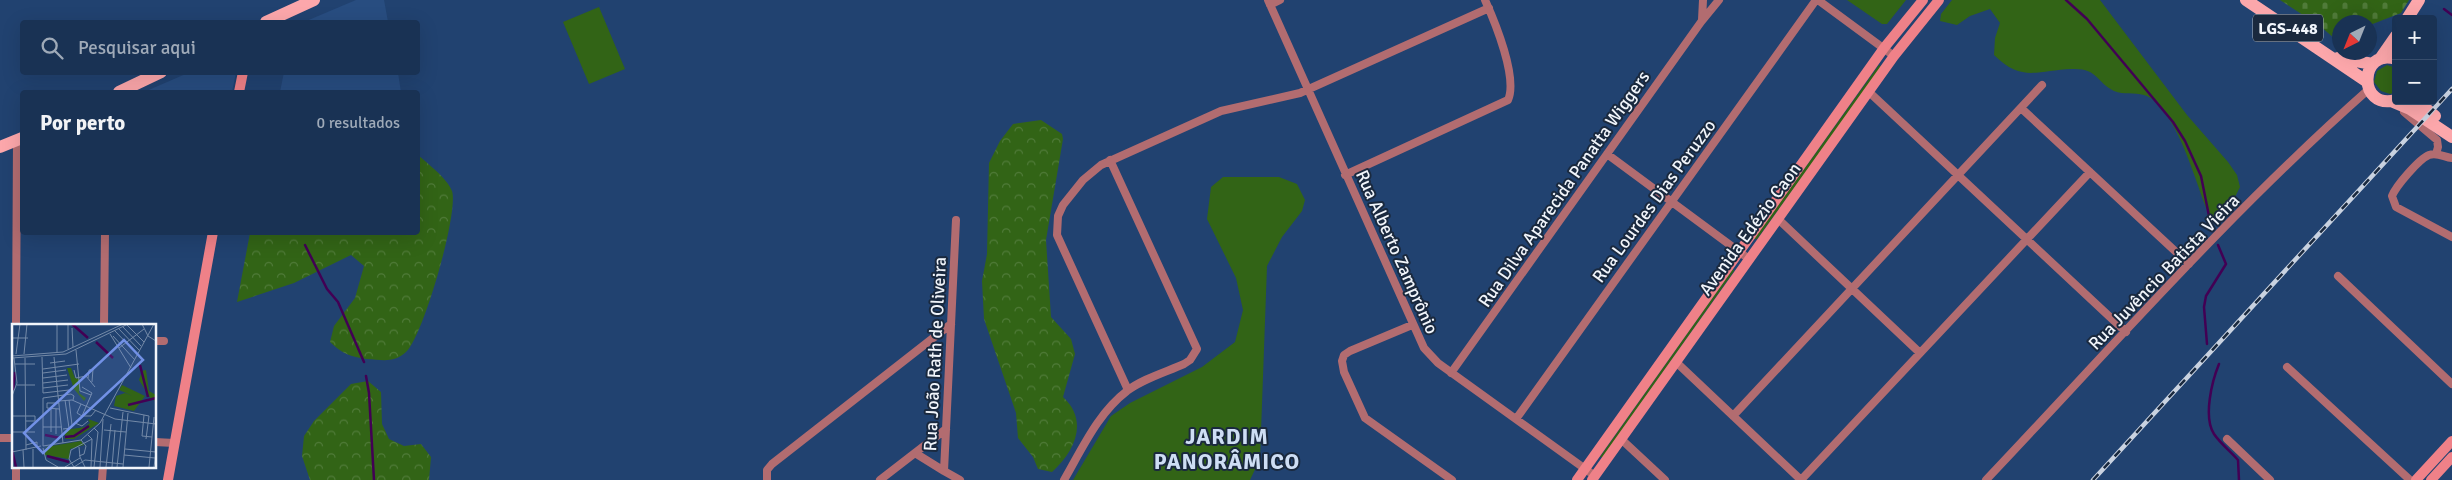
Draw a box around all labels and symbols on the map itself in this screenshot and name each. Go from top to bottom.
road number: LGS-448 [2253,14,2323,42]
north arrow [2332,15,2377,60]
street label: Rua Dilva Aparecida Panatta Wiggers [1474,66,1654,311]
street label: Rua Lourdes Dias Peruzzo [1587,115,1721,287]
street label: Avenida Edézio Caon [1694,158,1806,300]
street label: Rua Alberto Zamprônio [1351,167,1443,337]
street label: Rua Juvêncio Batista Vieira [2084,190,2244,354]
street label: Rua João Rath de Oliveira [919,256,951,452]
inset map [12,324,156,468]
district label: JARDIM PANORÂMICO [1154,423,1300,475]

